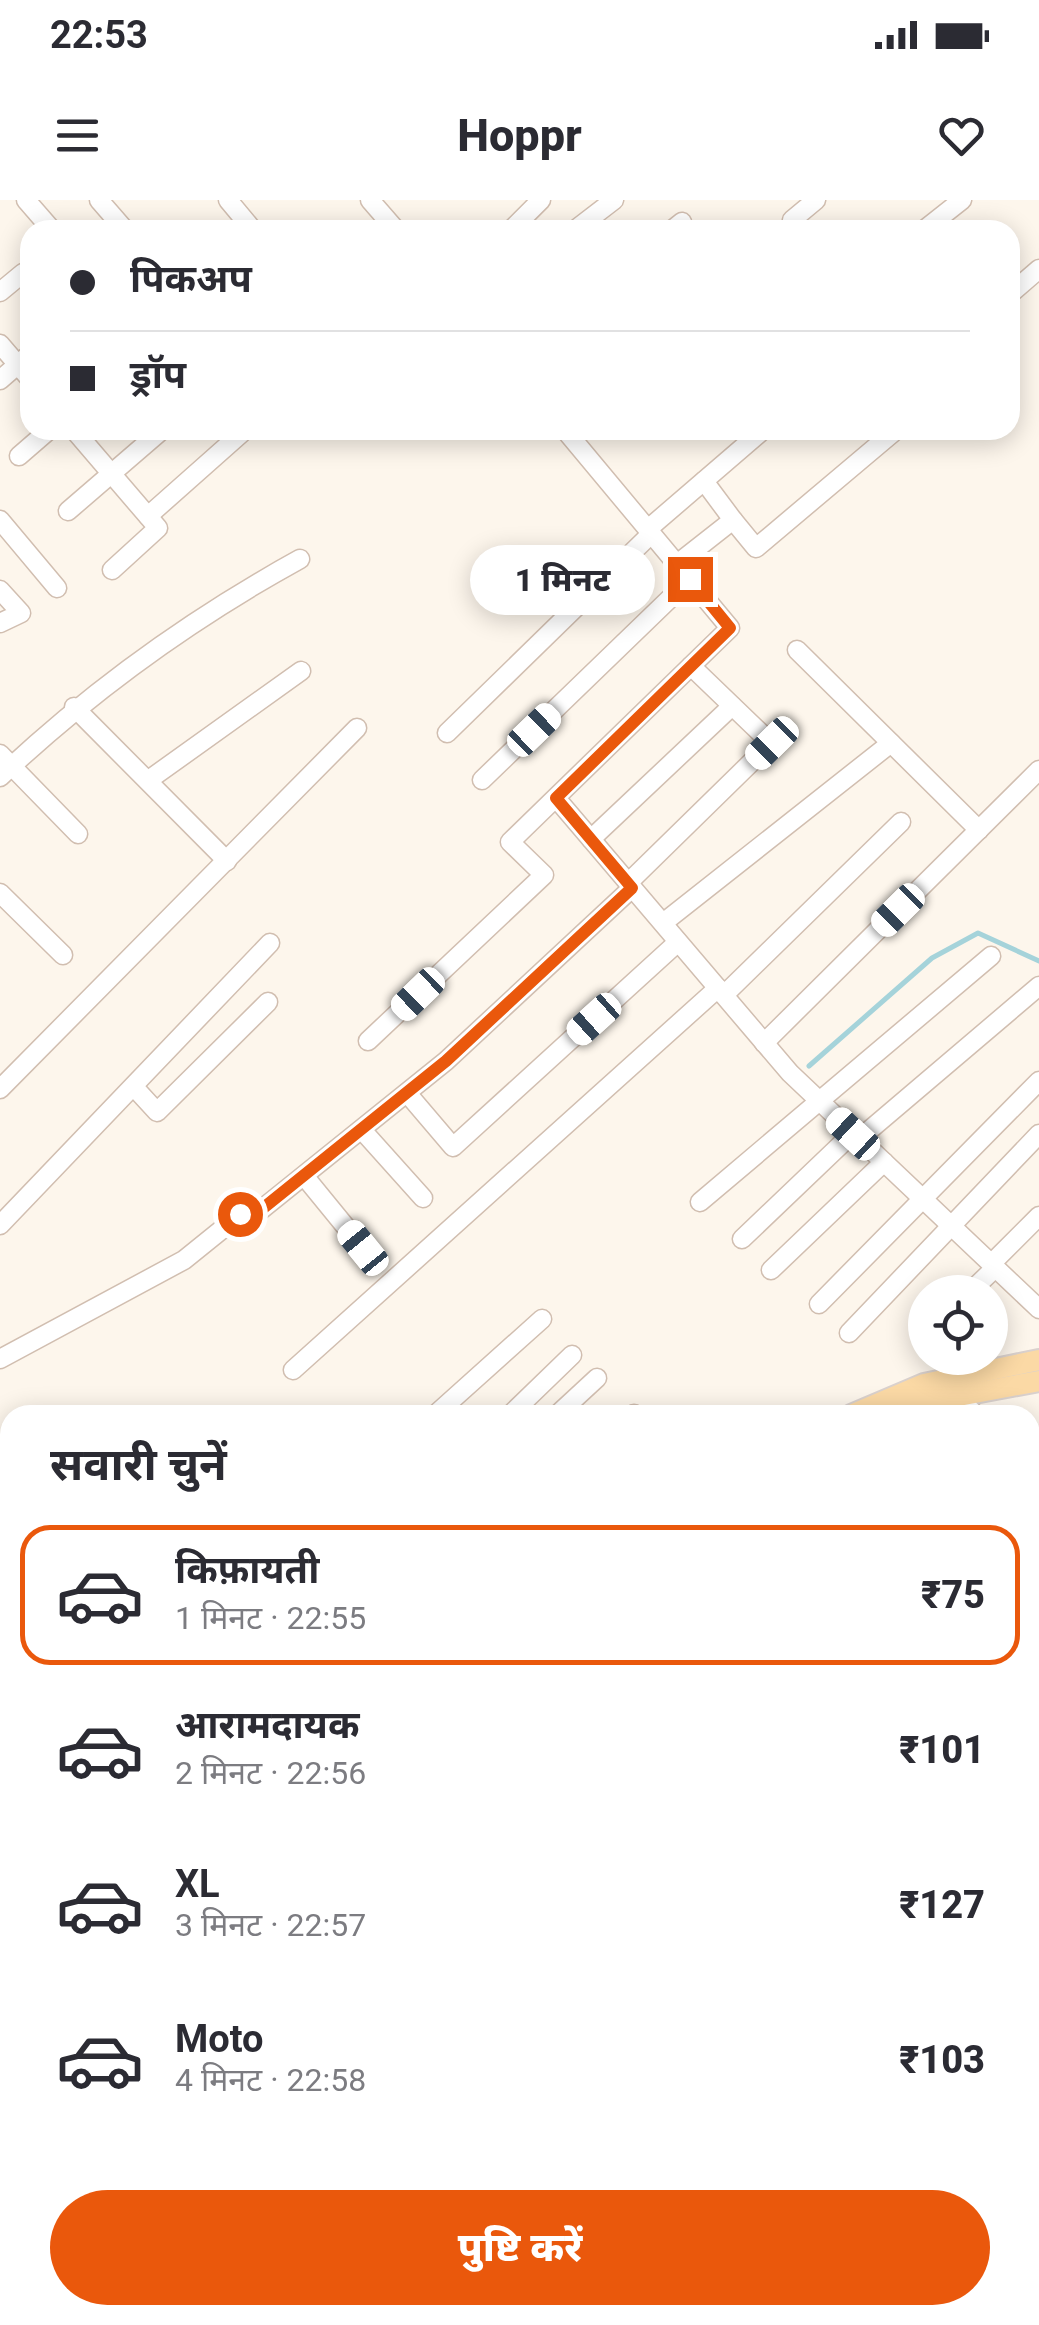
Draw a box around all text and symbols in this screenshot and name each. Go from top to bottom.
text: 22:53 [50,13,148,57]
icon: menu [50,108,105,163]
icon: heart [934,108,989,163]
text: Hoppr [457,109,582,162]
text: पिकअप [130,257,252,301]
text: ड्रॉप [130,353,186,397]
callout: 1 मिनट [470,544,655,614]
route end [668,557,713,602]
text: 1 मिनट [515,561,610,599]
car [502,698,566,762]
car [740,711,804,775]
car [866,878,930,942]
car [386,962,450,1026]
car [562,988,626,1050]
car [821,1103,885,1165]
route start [218,1192,263,1237]
car [332,1215,394,1281]
map controls [908,1275,1008,1375]
button: locate [908,1275,1008,1375]
text: सवारी चुनें [50,1438,227,1491]
text: किफ़ायती [175,1548,319,1592]
icon: car [55,1550,145,1640]
text: ₹75 [921,1573,985,1617]
text: 1 मिनट · 22:55 [175,1599,366,1637]
text: आरामदायक [175,1703,359,1747]
icon: car [55,1705,145,1795]
text: ₹101 [899,1728,985,1772]
text: 2 मिनट · 22:56 [175,1754,366,1792]
icon: car [55,1860,145,1950]
text: XL [175,1862,220,1906]
text: ₹127 [899,1883,985,1927]
text: 3 मिनट · 22:57 [175,1906,366,1944]
icon: car [55,2015,145,2105]
text: Moto [175,2017,264,2061]
text: ₹103 [899,2038,985,2082]
text: 4 मिनट · 22:58 [175,2061,366,2099]
button: पुष्टि करें [50,2190,990,2305]

